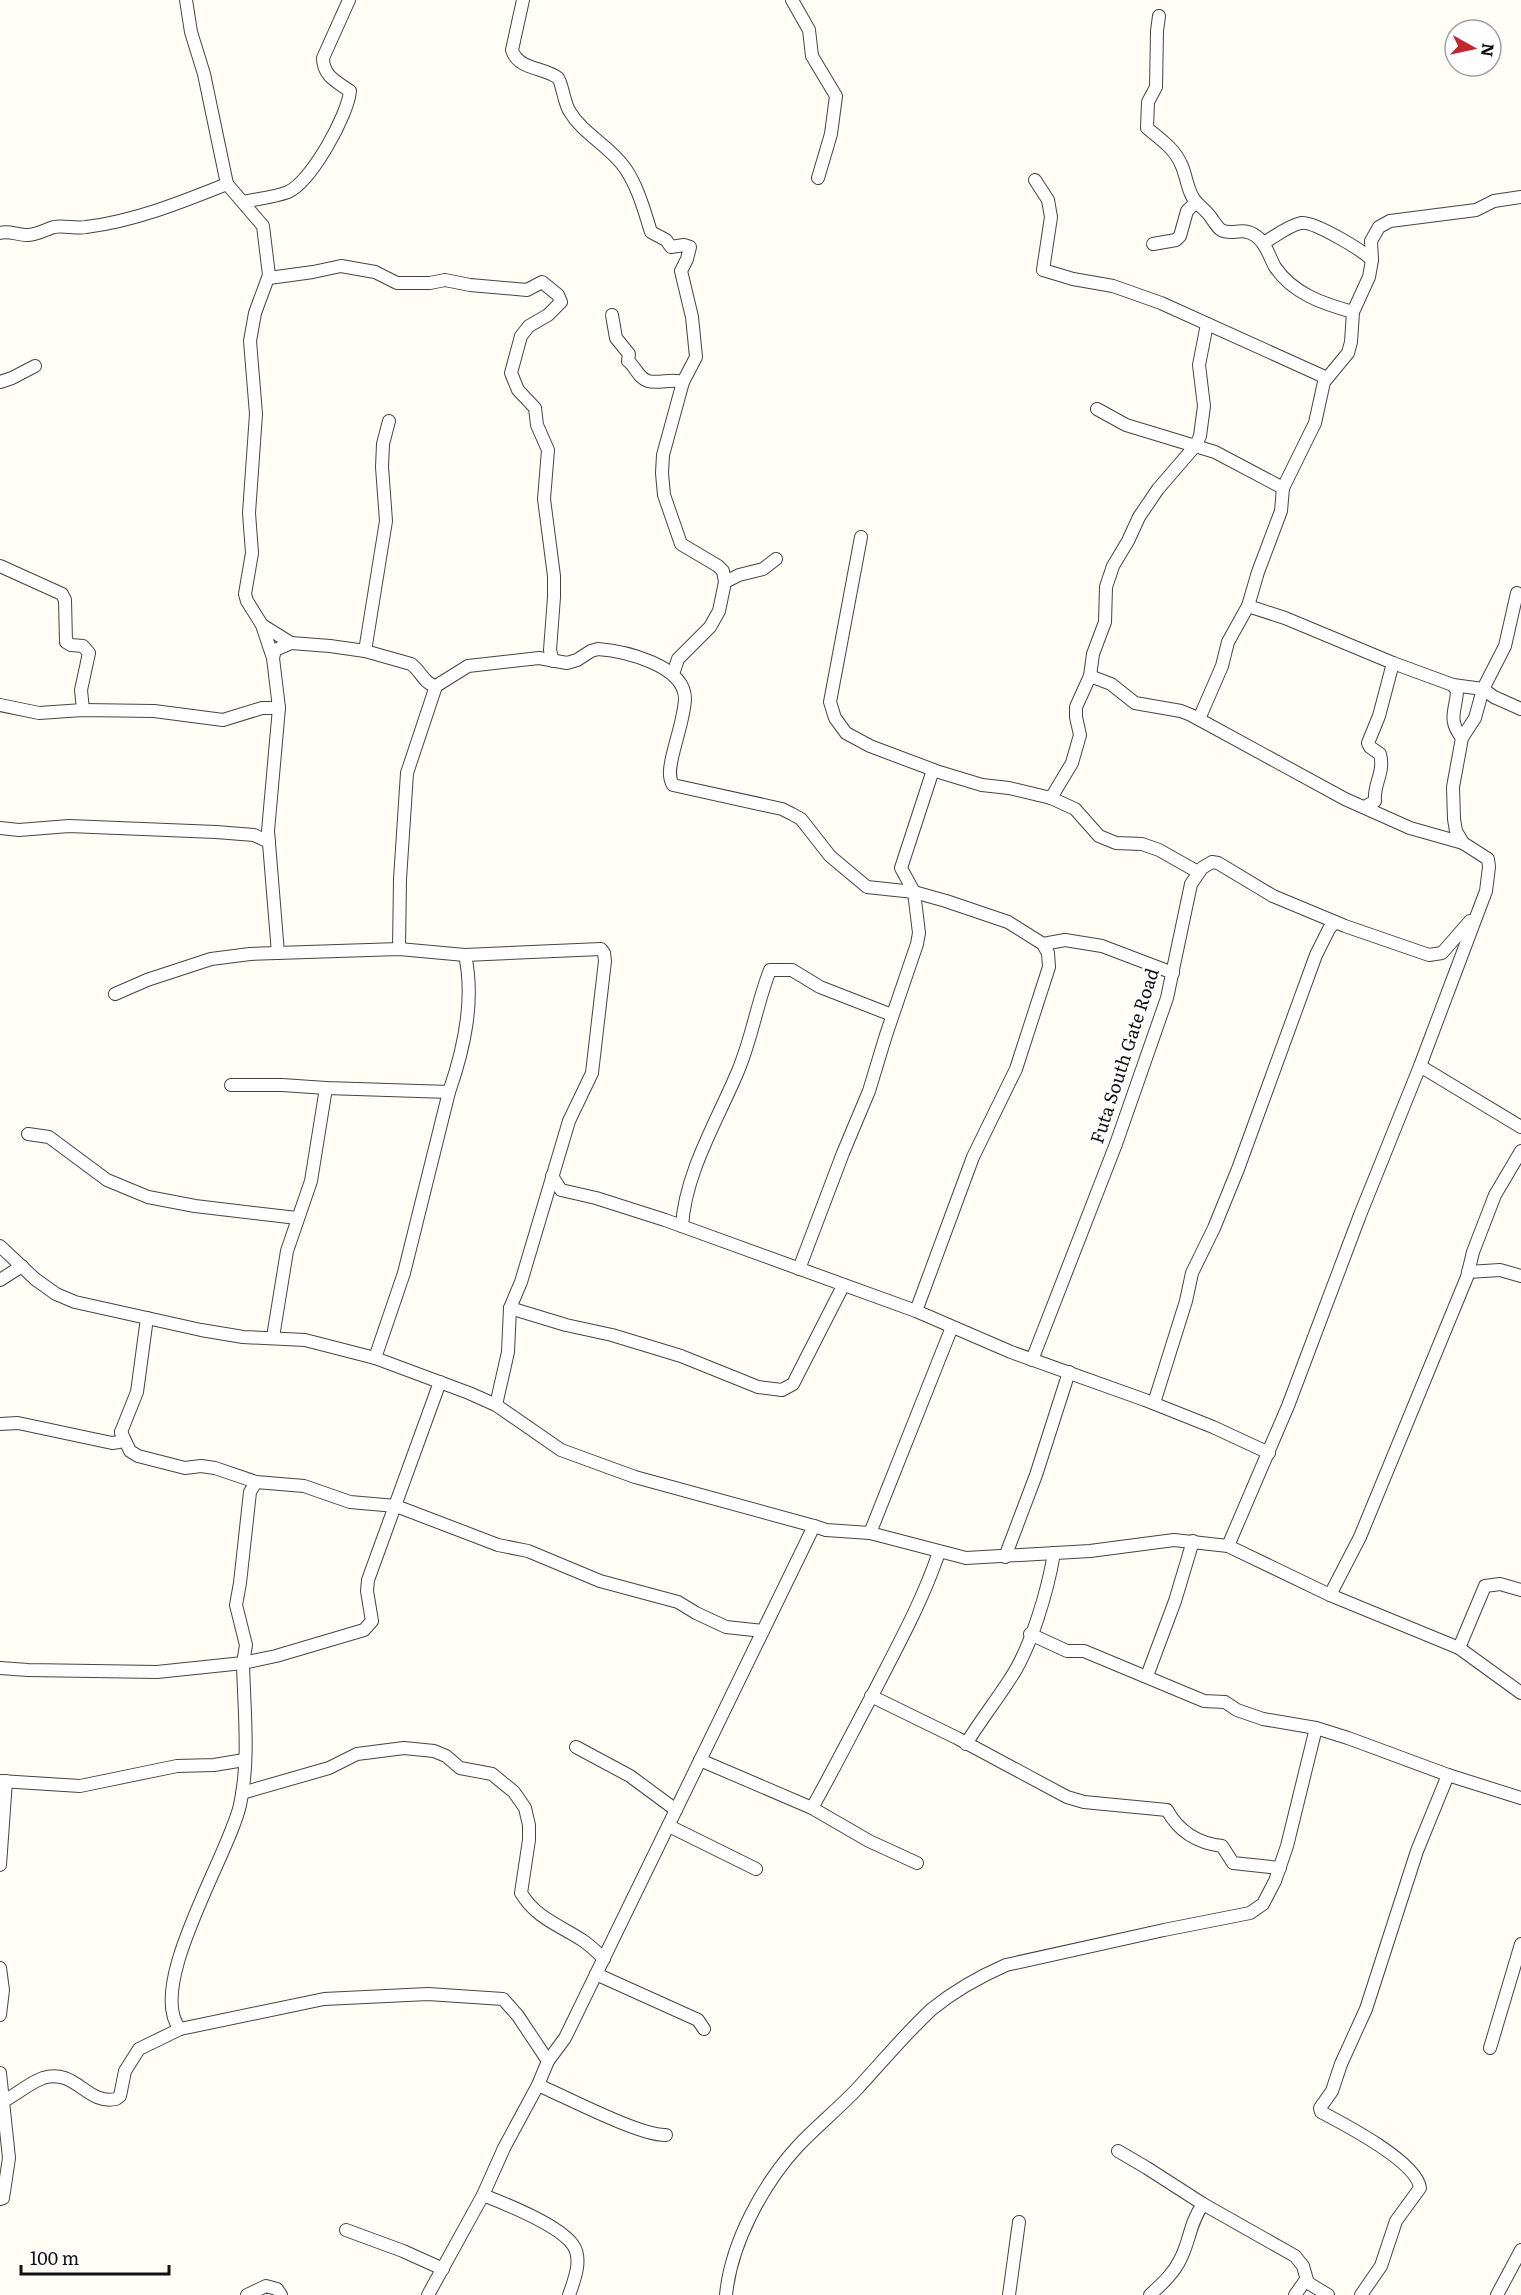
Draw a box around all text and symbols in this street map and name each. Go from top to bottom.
north arrow [1443,18,1503,78]
text: N [1476,42,1502,59]
street label: Futa South Gate Road [1082,964,1165,1147]
scale bar [21,2238,170,2276]
text: 100 m [30,2244,79,2271]

